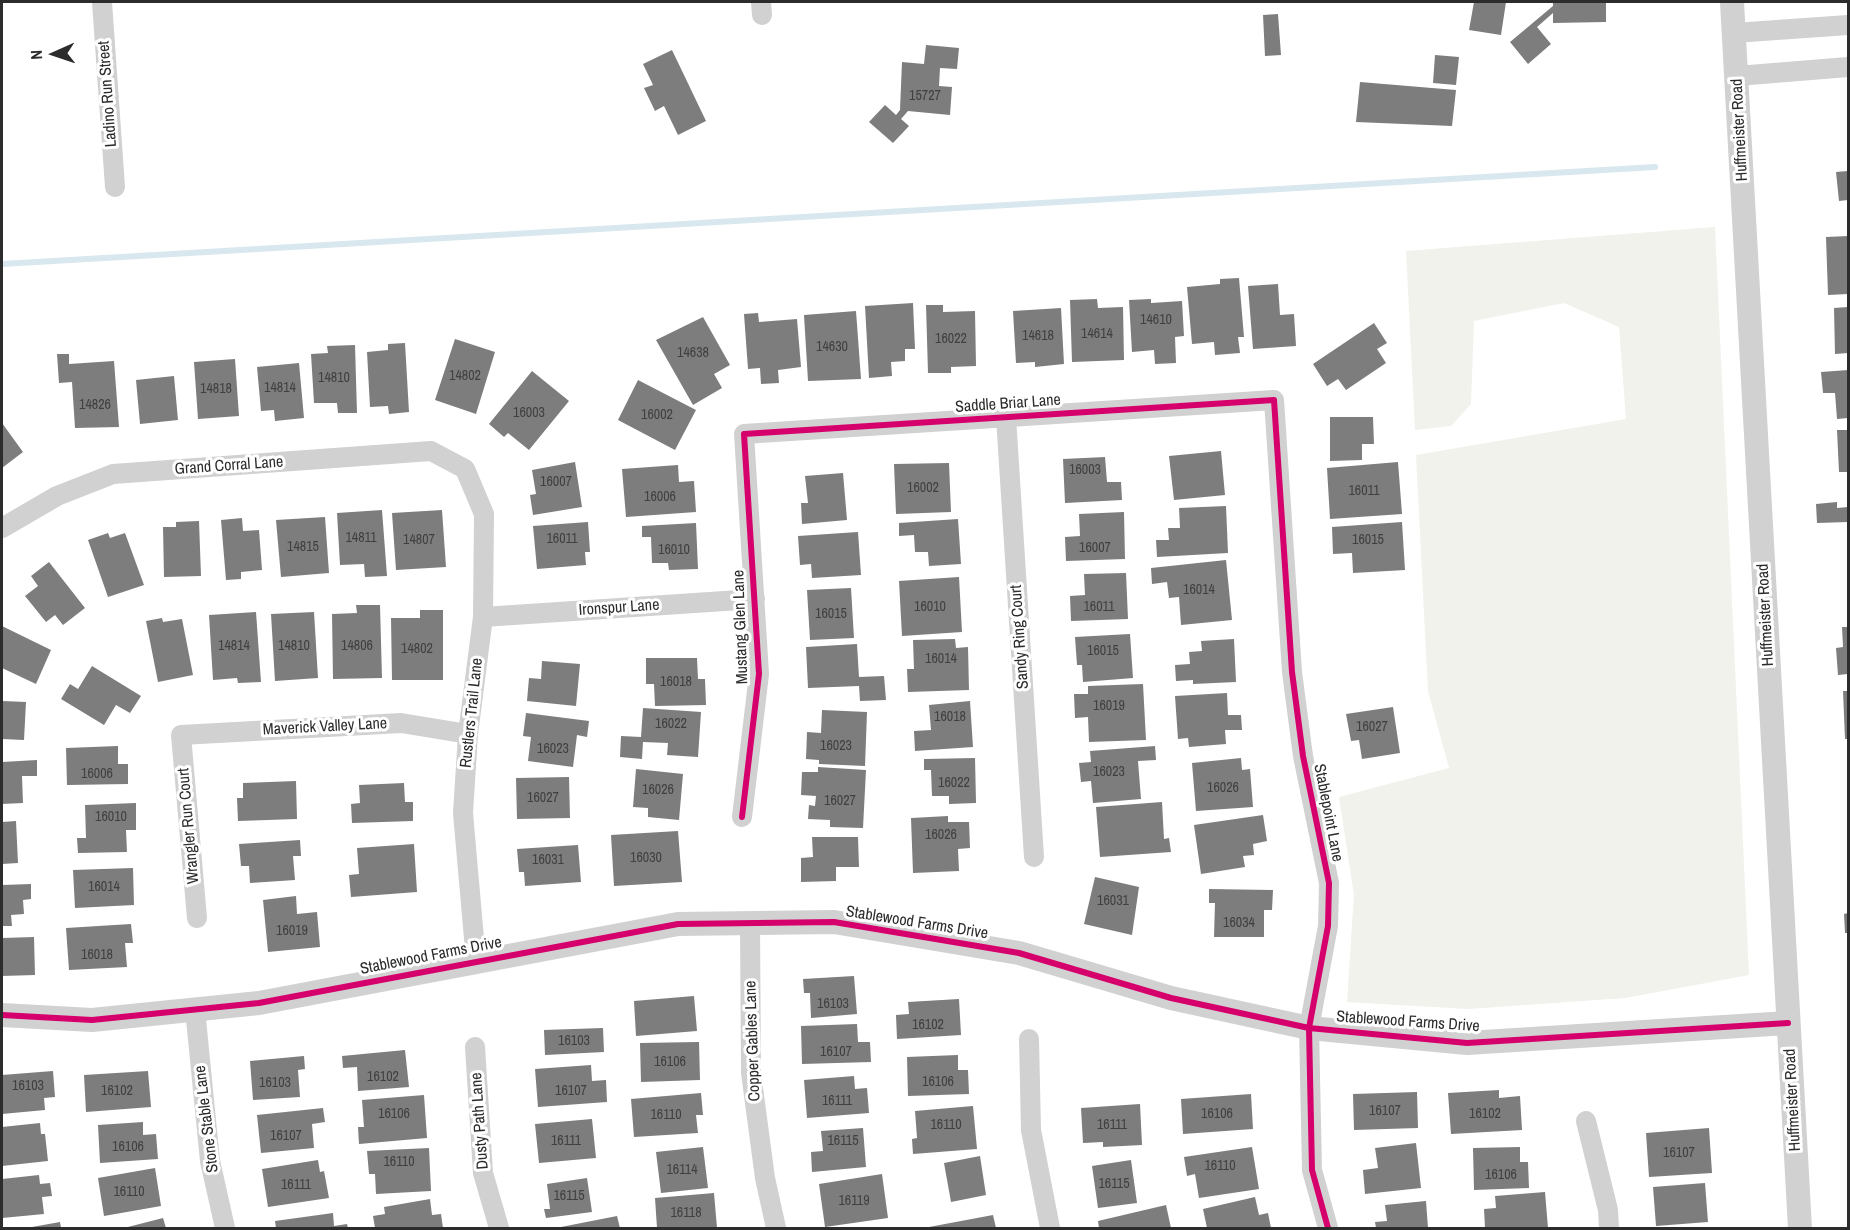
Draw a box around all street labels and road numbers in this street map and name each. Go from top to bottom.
street label: Ladino Run Street [95,40,121,148]
street label: Huffmeister Road [1728,78,1752,182]
street label: Saddle Briar Lane [955,391,1061,417]
street label: Grand Corral Lane [174,453,284,479]
street label: Huffmeister Road [1754,563,1778,667]
street label: Mustang Glen Lane [729,569,753,685]
street label: Sandy Ring Court [1007,584,1033,690]
street label: Ironspur Lane [578,596,660,620]
street label: Rustlers Trail Lane [457,657,487,769]
street label: Maverick Valley Lane [262,714,388,740]
street label: Stablepoint Lane [1309,762,1347,864]
street label: Wrangler Run Court [174,767,204,885]
street label: Stablewood Farms Drive [845,902,989,944]
street label: Stablewood Farms Drive [359,933,503,979]
street label: Copper Gables Lane [741,980,765,1102]
street label: Stablewood Farms Drive [1336,1007,1480,1037]
street label: Huffmeister Road [1781,1048,1805,1152]
street label: Stone Stable Lane [191,1064,223,1174]
street label: Dusty Path Lane [467,1072,493,1170]

